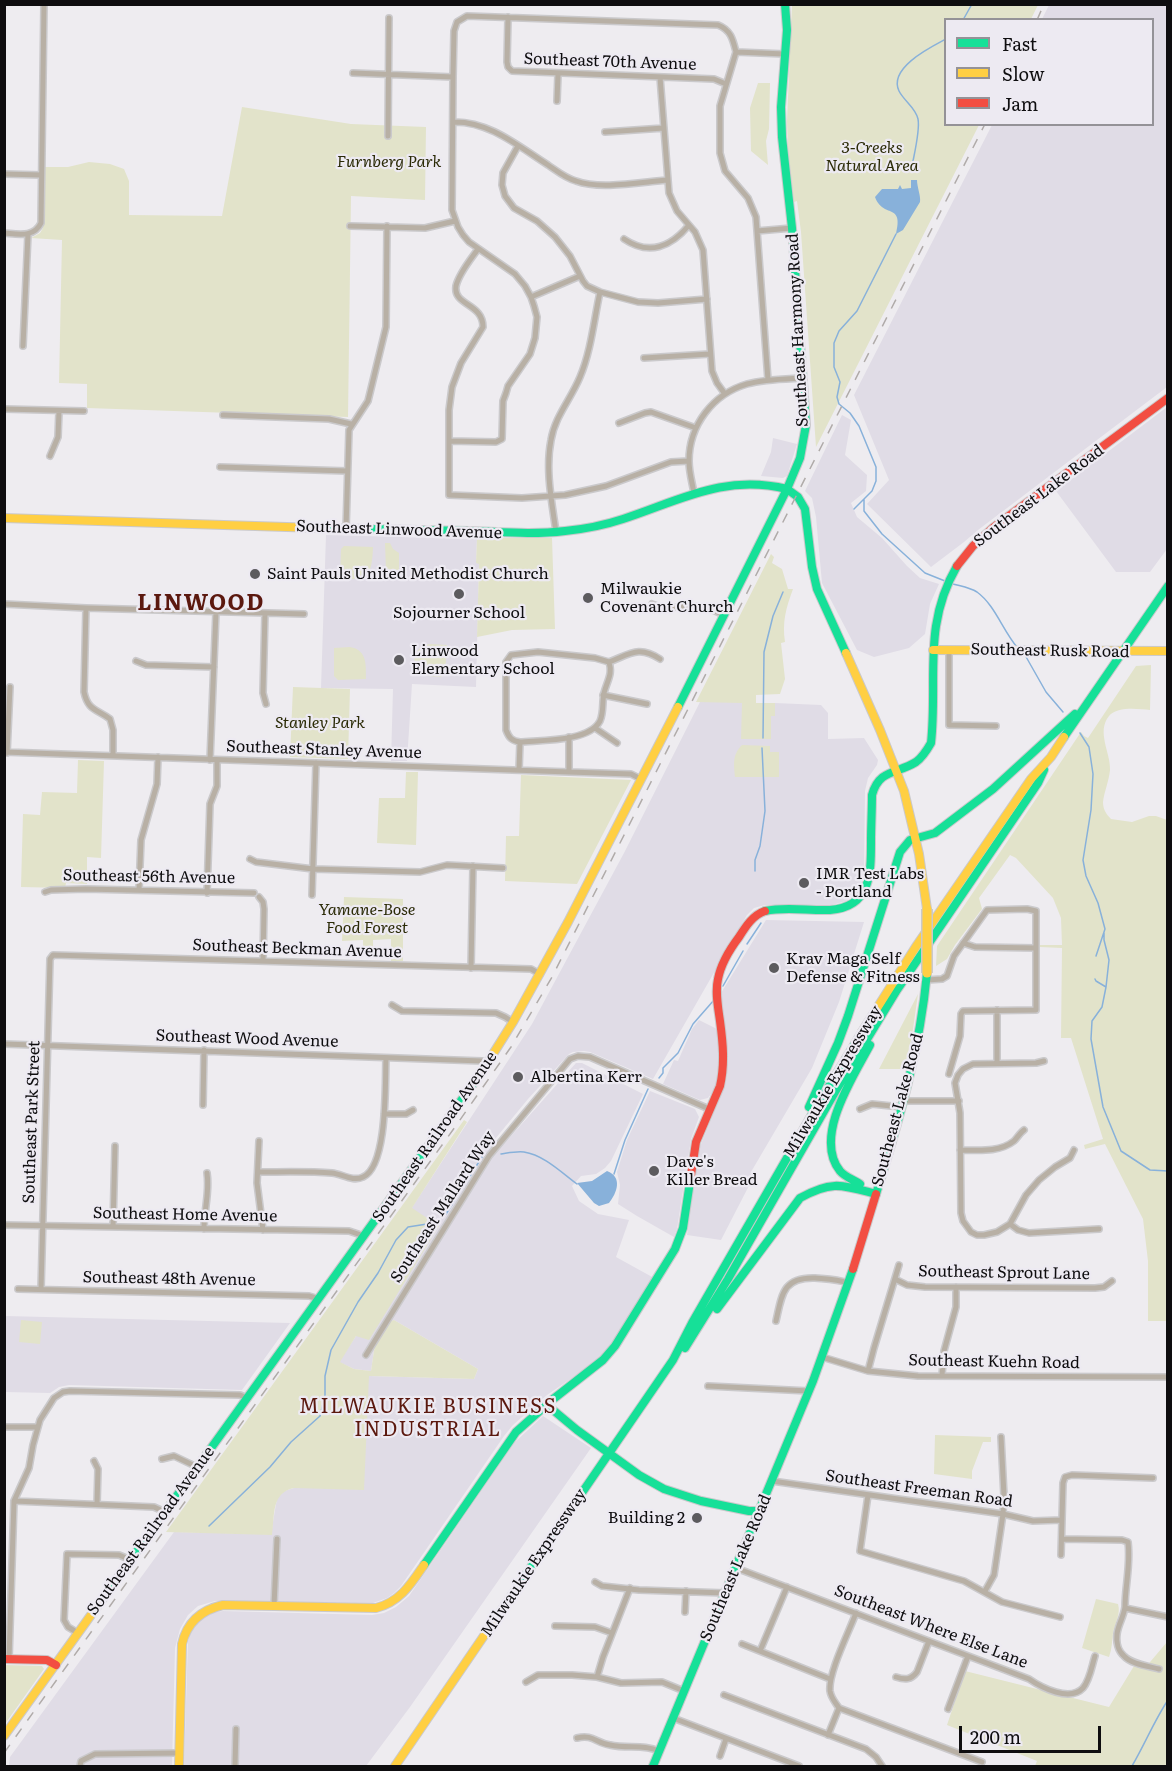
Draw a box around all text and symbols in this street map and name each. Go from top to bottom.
legend [944,18,1154,126]
text: Fast [1002,30,1037,57]
street label: Southeast 70th Avenue [523,49,697,75]
text: Slow [1002,60,1044,87]
text: Jam [1002,90,1038,117]
park label: 3-Creeks Natural Area [825,138,919,176]
park label: Furnberg Park [337,152,441,172]
street label: Southeast Harmony Road [783,233,813,427]
street label: Southeast Lake Road [970,441,1108,551]
street label: Southeast Linwood Avenue [296,517,502,543]
place label: Saint Pauls United Methodist Church [267,564,549,584]
marker: Saint Pauls United Methodist Church [248,567,262,581]
place label: Milwaukie Covenant Church [600,579,734,617]
marker: Sojourner School [452,587,466,601]
district label: LINWOOD [137,591,265,617]
marker: Milwaukie Covenant Church [581,591,595,605]
place label: Sojourner School [393,603,525,623]
street label: Southeast Rusk Road [970,640,1130,662]
place label: Linwood Elementary School [411,641,555,679]
marker: Linwood Elementary School [392,653,406,667]
park label: Stanley Park [275,713,365,733]
street label: Southeast Stanley Avenue [226,737,422,763]
place label: IMR Test Labs - Portland [816,864,924,902]
street label: Southeast 56th Avenue [63,866,235,888]
marker: IMR Test Labs - Portland [797,876,811,890]
park label: Yamane-Bose Food Forest [319,900,415,938]
street label: Southeast Beckman Avenue [192,936,402,962]
place label: Krav Maga Self Defense & Fitness [786,949,920,987]
marker: Krav Maga Self Defense & Fitness [767,961,781,975]
street label: Milwaukie Expressway [780,1002,886,1162]
street label: Southeast Wood Avenue [155,1026,339,1052]
street label: Southeast Lake Road [868,1031,928,1189]
street label: Southeast Park Street [20,1040,44,1204]
street label: Southeast Railroad Avenue [369,1048,501,1226]
place label: Albertina Kerr [530,1067,642,1087]
marker: Albertina Kerr [511,1070,525,1084]
street label: Southeast Mallard Way [387,1127,499,1287]
place label: Dave's Killer Bread [666,1152,757,1190]
marker: Dave's Killer Bread [647,1164,661,1178]
street label: Southeast Home Avenue [93,1204,277,1226]
street label: Southeast Sprout Lane [918,1262,1090,1284]
street label: Southeast 48th Avenue [82,1268,256,1290]
street label: Southeast Kuehn Road [908,1351,1080,1373]
district label: MILWAUKIE BUSINESS INDUSTRIAL [299,1395,557,1442]
street label: Southeast Railroad Avenue [83,1443,219,1619]
street label: Southeast Freeman Road [824,1466,1014,1512]
street label: Milwaukie Expressway [477,1485,591,1641]
street label: Southeast Lake Road [696,1492,776,1644]
place label: Building 2 [608,1508,685,1528]
marker: Building 2 [690,1511,704,1525]
street label: Southeast Where Else Lane [832,1581,1030,1673]
scale bar [962,1714,1104,1752]
text: 200 m [970,1723,1021,1750]

